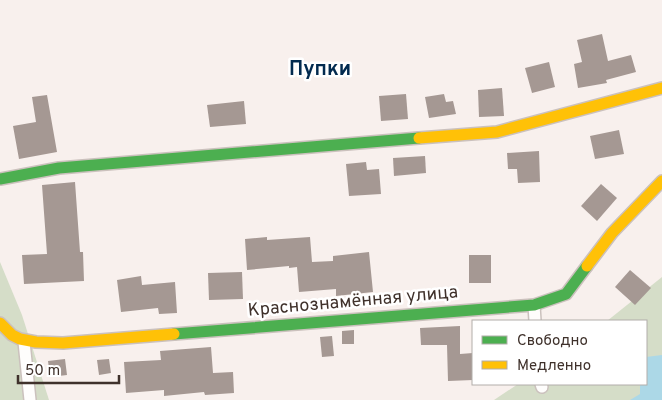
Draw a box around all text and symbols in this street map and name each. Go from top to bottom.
district label: Пупки [289,57,351,83]
street label: Краснознамённая улица [247,281,459,323]
legend [472,320,647,385]
text: Свободно [517,332,588,351]
scale bar [18,352,119,384]
text: Медленно [517,357,591,376]
text: 50 m [25,362,60,381]

